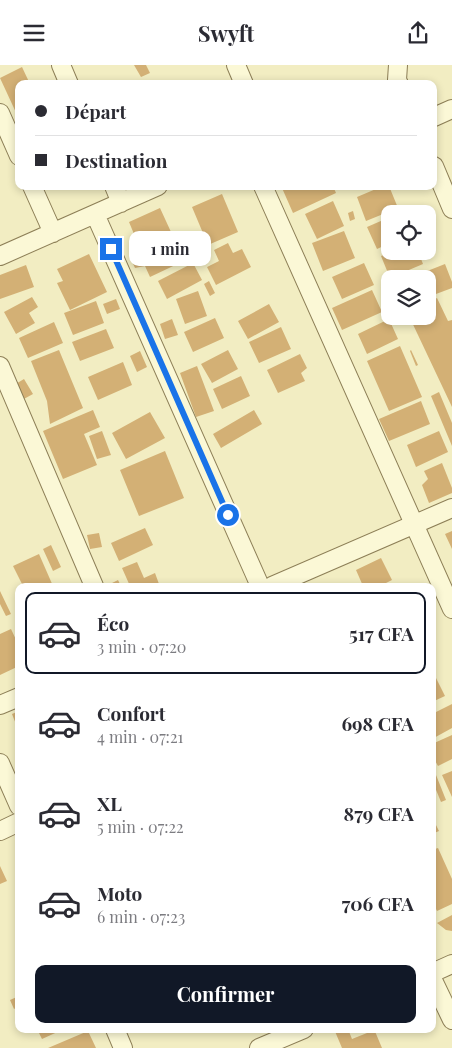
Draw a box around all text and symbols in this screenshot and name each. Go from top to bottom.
text: Swyft [198,18,254,48]
icon: menu [20,19,48,47]
icon: share [404,19,432,47]
text: Départ [65,98,126,124]
text: Destination [65,147,167,173]
map controls [381,205,436,325]
button: locate [381,205,436,260]
callout: 1 min [128,231,211,267]
route end [100,238,122,260]
text: 1 min [150,238,190,259]
button: layers [381,270,436,325]
route start [217,504,239,526]
text: Éco [97,610,129,636]
icon: car [37,611,82,656]
text: 517 CFA [349,620,414,646]
text: 3 min · 07:20 [97,636,186,657]
text: Confort [97,700,165,726]
icon: car [37,701,82,746]
text: 698 CFA [341,710,414,736]
text: 4 min · 07:21 [97,726,183,747]
text: XL [97,790,122,816]
icon: car [37,791,82,836]
text: 879 CFA [343,800,414,826]
text: 5 min · 07:22 [97,816,184,837]
text: Moto [97,880,142,906]
icon: car [37,881,82,926]
text: 706 CFA [342,890,414,916]
text: 6 min · 07:23 [97,906,185,927]
button: Confirmer [35,965,416,1023]

